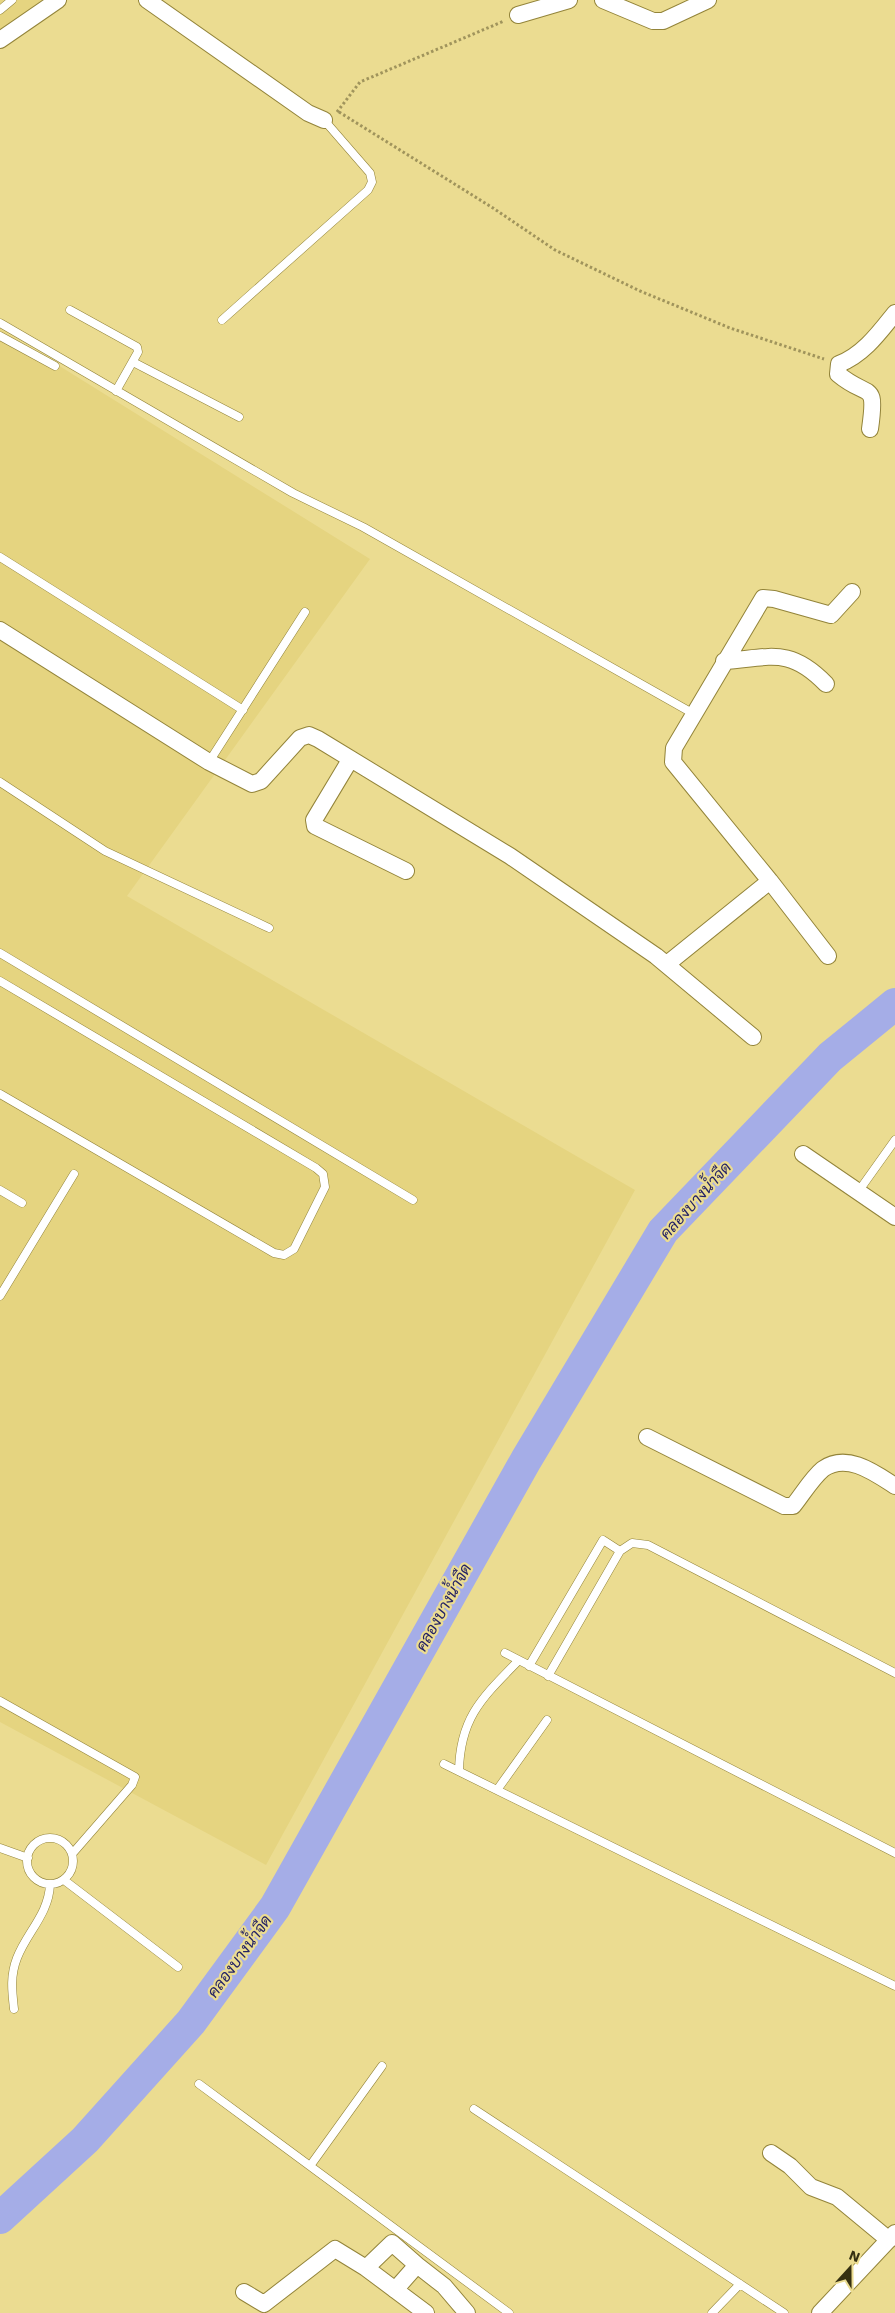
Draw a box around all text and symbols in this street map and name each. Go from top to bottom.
water label: คลองบางน้ำจืด [652,1154,735,1243]
water label: คลองบางน้ำจืด [407,1558,475,1654]
water label: คลองบางน้ำจืด [199,1908,276,2001]
north arrow [825,2243,875,2293]
text: N [847,2247,862,2265]

